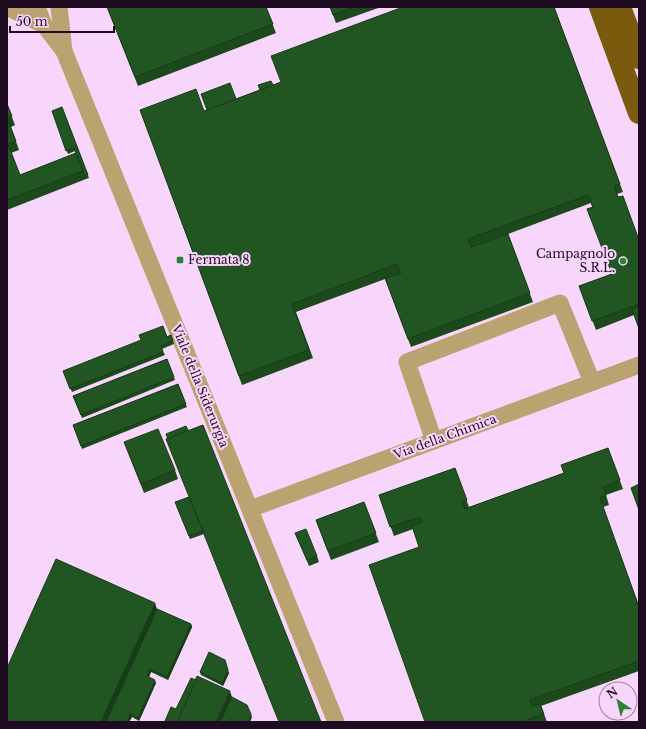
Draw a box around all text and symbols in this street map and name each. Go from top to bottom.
scale bar [10,8,114,34]
text: 50 m [16,14,48,29]
place label: Campagnolo S.R.L. [536,246,615,275]
place label: Fermata 8 [188,252,249,267]
marker: Fermata 8 [175,255,185,265]
marker: Campagnolo S.R.L. [618,256,628,266]
street label: Viale della Siderurgia [169,321,232,450]
street label: Via della Chimica [391,411,499,462]
north arrow [598,681,638,721]
text: N [604,684,621,702]

